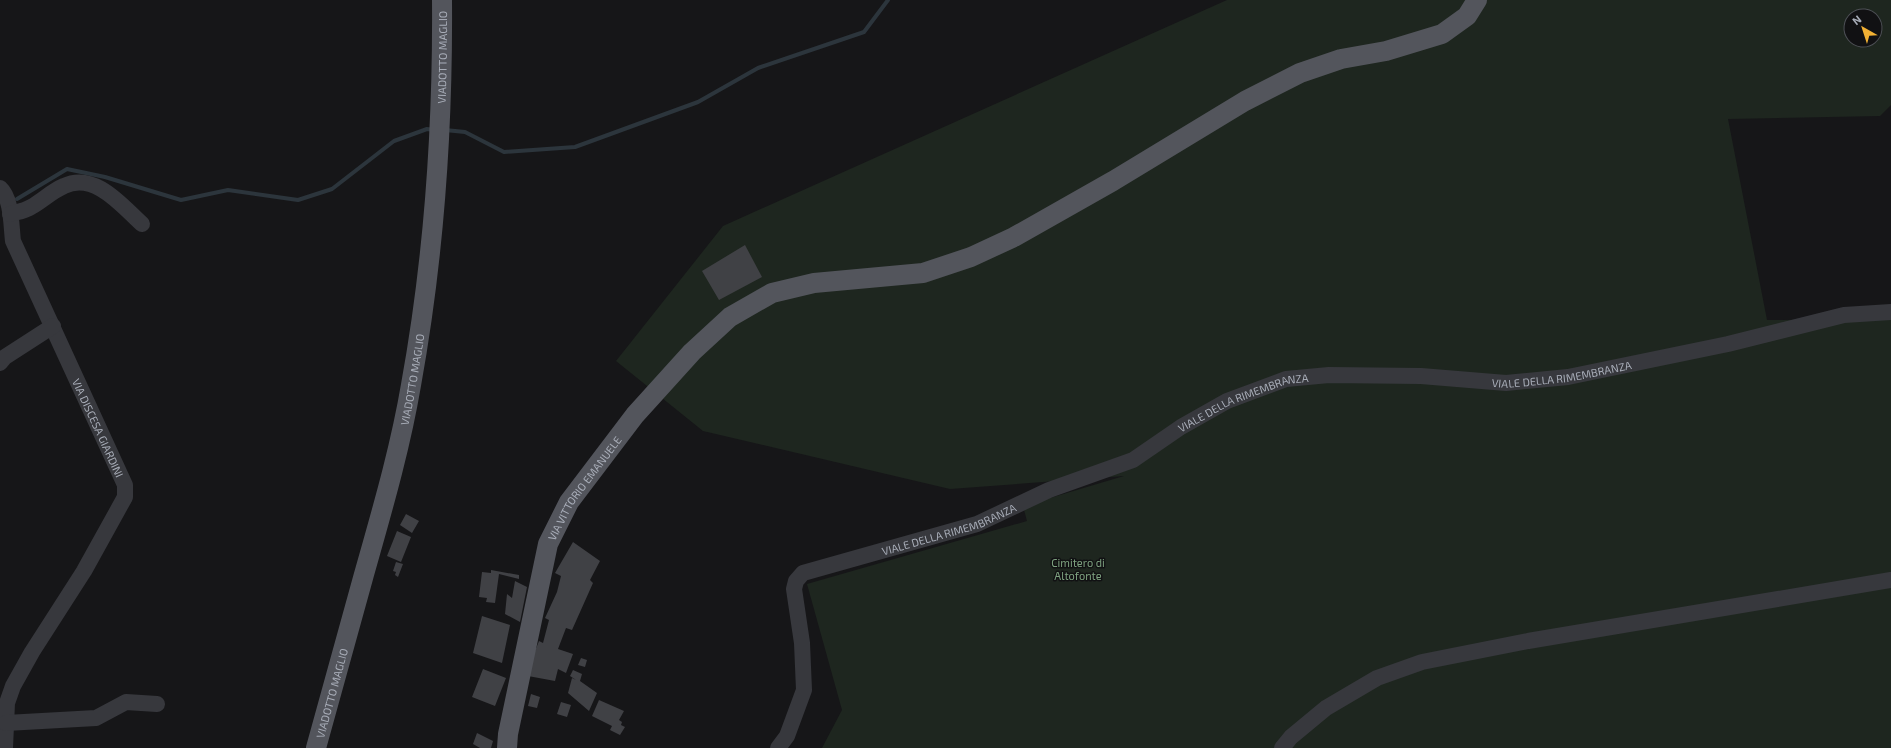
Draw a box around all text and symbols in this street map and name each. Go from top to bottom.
north arrow [1843,8,1883,48]
street label: VIADOTTO MAGLIO [434,11,449,104]
text: N [1849,12,1864,27]
street label: VIADOTTO MAGLIO [397,333,426,426]
street label: VIALE DELLA RIMEMBRANZA [1491,358,1633,390]
street label: VIALE DELLA RIMEMBRANZA [1175,370,1309,434]
street label: VIA DISCESA GIARDINI [70,376,127,479]
street label: VIA VITTORIO EMANUELE [544,433,623,542]
street label: VIALE DELLA RIMEMBRANZA [880,500,1018,557]
park label: Cimitero di Altofonte [1051,556,1105,582]
street label: VIADOTTO MAGLIO [313,647,350,739]

